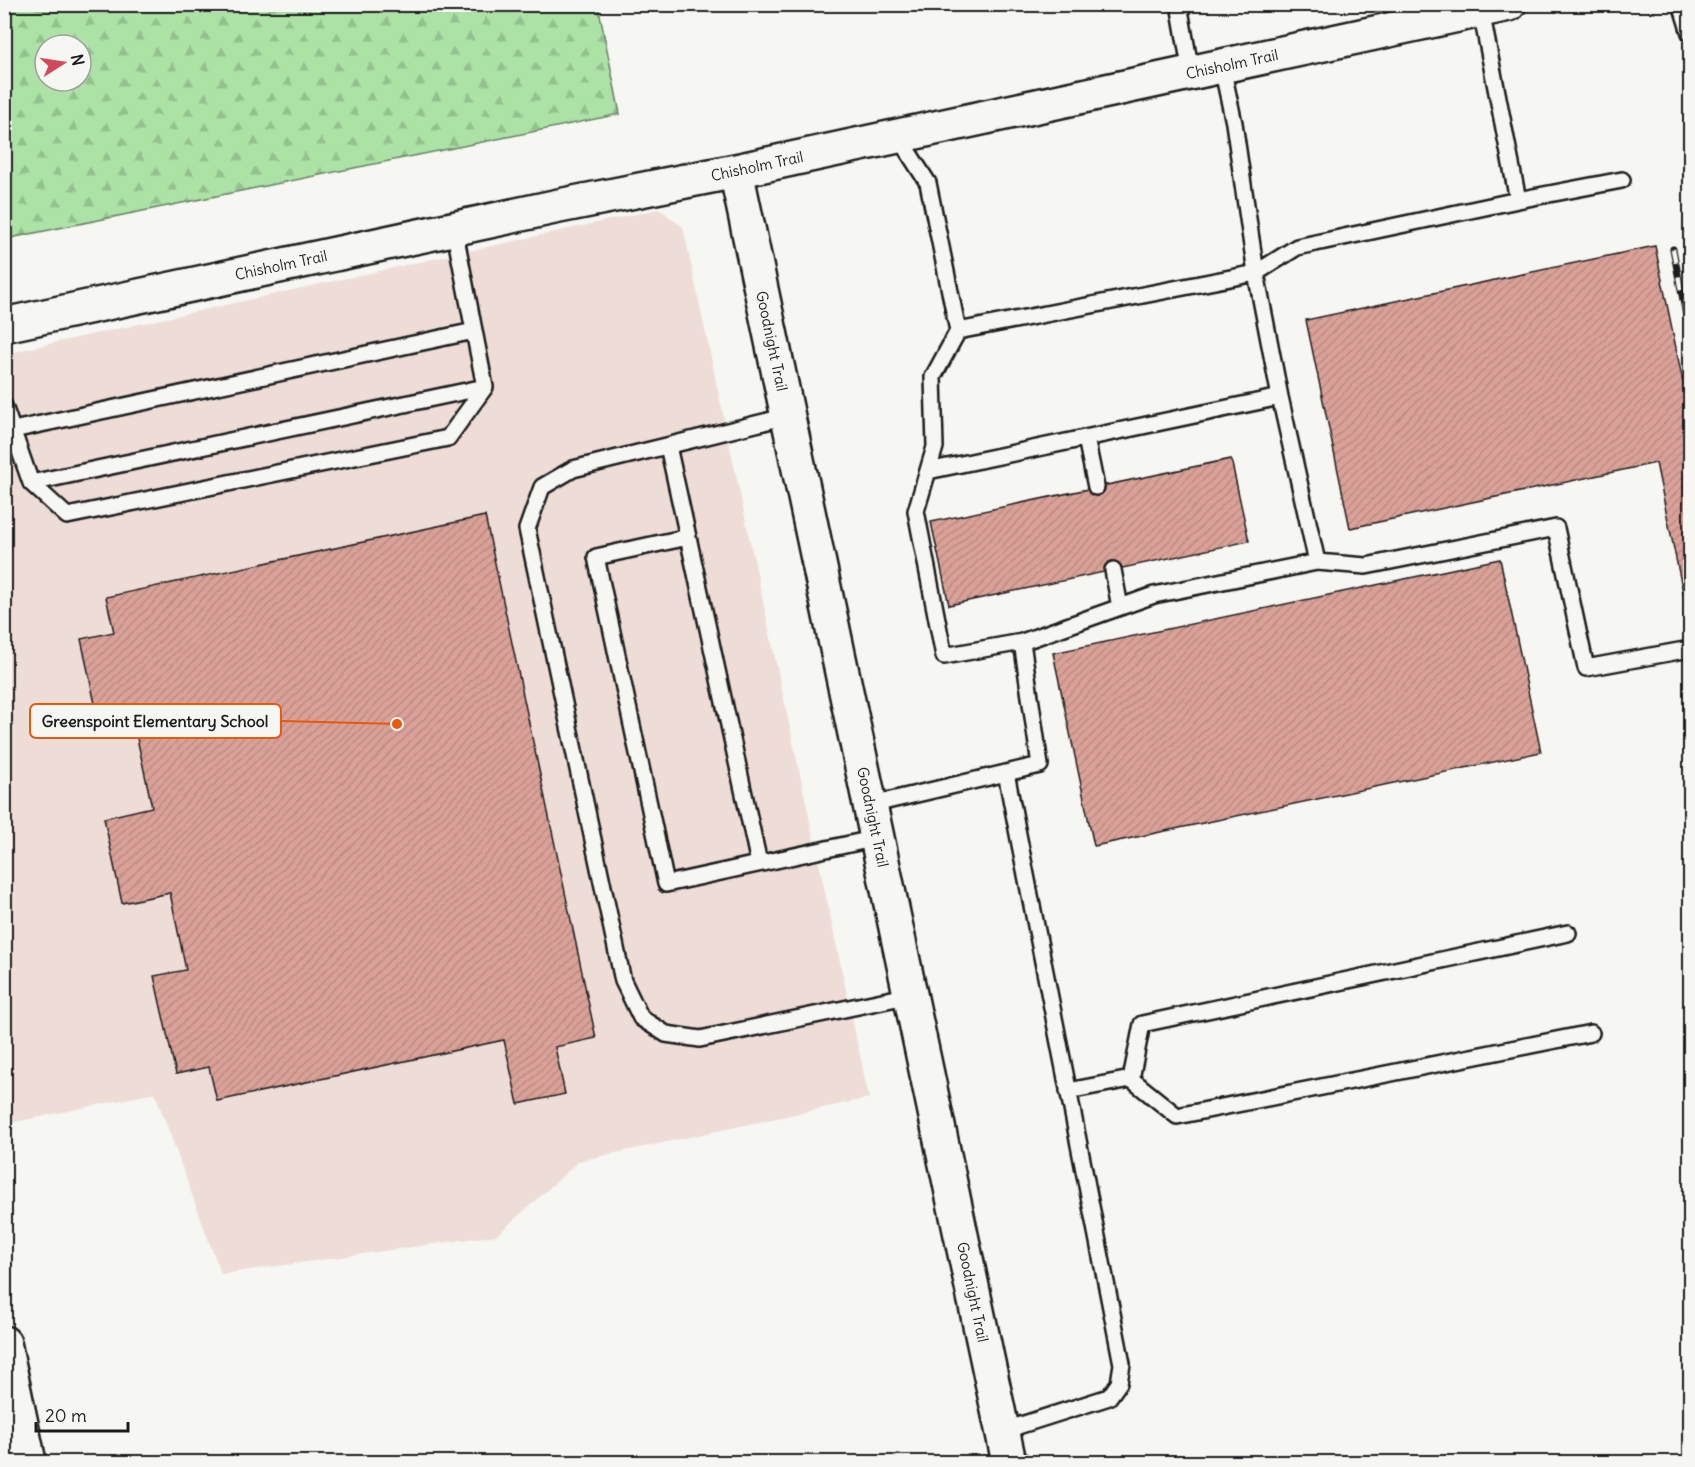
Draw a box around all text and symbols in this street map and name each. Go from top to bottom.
north arrow [33,33,93,93]
street label: Chisholm Trail [1184,45,1280,83]
text: N [67,52,89,67]
street label: Chisholm Trail [709,147,805,185]
street label: Chisholm Trail [233,246,329,284]
street label: Goodnight Trail [752,289,792,393]
callout: Greenspoint Elementary School [30,704,281,738]
text: Greenspoint Elementary School [42,711,268,732]
street label: Goodnight Trail [853,765,893,869]
street label: Goodnight Trail [953,1240,993,1344]
scale bar [36,1395,128,1433]
text: 20 m [45,1404,87,1427]

